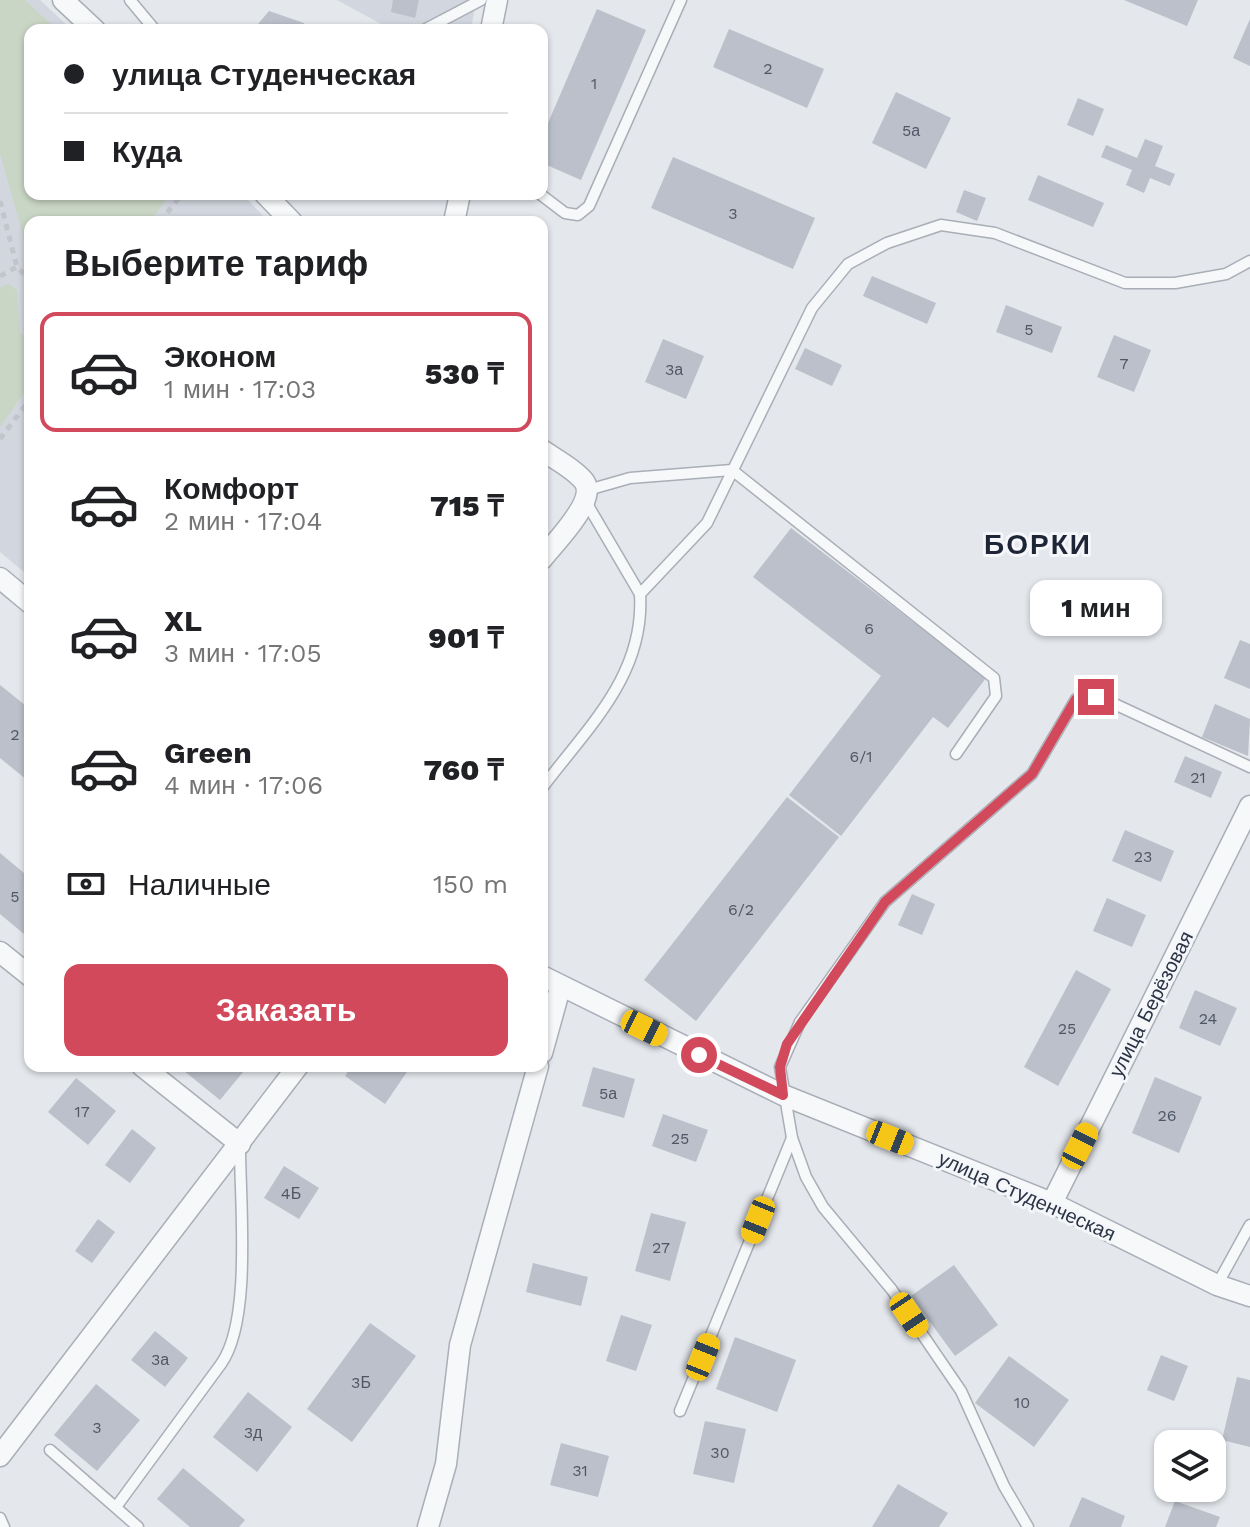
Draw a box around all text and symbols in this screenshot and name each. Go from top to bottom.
text: улица Студенческая [112,57,416,92]
house number: 2 [763,59,773,78]
house number: 1 [591,74,597,93]
house number: 5а [902,121,920,140]
text: Куда [112,134,182,169]
house number: 3 [728,204,738,223]
text: Выберите тариф [64,243,368,285]
house number: 5 [1024,320,1034,339]
icon: car [68,336,140,408]
text: Эконом [164,339,277,374]
house number: 7 [1120,354,1129,373]
text: 530 ₸ [425,356,504,391]
house number: 3а [665,360,683,379]
text: 1 мин · 17:03 [164,374,316,404]
icon: car [68,468,140,540]
text: Комфорт [164,471,299,506]
text: 715 ₸ [430,488,504,523]
text: 2 мин · 17:04 [164,506,322,536]
district label: БОРКИ [984,528,1092,561]
callout: 1 мин [1030,581,1162,637]
text: 1 мин [1061,593,1131,623]
icon: car [68,600,140,672]
text: XL [164,603,202,638]
house number: 6 [864,619,874,638]
text: 901 ₸ [428,620,504,655]
text: 3 мин · 17:05 [164,638,322,668]
route end [1078,679,1114,715]
house number: 2 [10,725,20,744]
icon: car [68,732,140,804]
text: Green [164,735,252,770]
house number: 6/1 [850,747,872,766]
text: 760 ₸ [424,752,504,787]
house number: 21 [1190,768,1206,787]
text: 4 мин · 17:06 [164,770,323,800]
house number: 23 [1134,847,1152,866]
icon: cash [64,862,108,906]
text: Наличные [128,867,271,902]
text: 150 m [433,869,508,899]
house number: 5 [10,887,20,906]
house number: 6/2 [728,900,754,919]
street label: улица Берёзовая [1104,927,1198,1081]
button: Заказать [64,964,508,1056]
car [617,1007,671,1049]
house number: 24 [1199,1009,1218,1028]
house number: 25 [1058,1019,1076,1038]
route start [681,1037,717,1073]
house number: 5а [599,1084,617,1103]
house number: 17 [74,1102,90,1121]
house number: 26 [1157,1106,1177,1125]
car [863,1118,917,1158]
car [1058,1119,1102,1173]
house number: 25 [671,1129,689,1148]
street label: улица Студенческая [935,1146,1119,1246]
house number: 4Б [281,1184,301,1203]
car [738,1193,778,1247]
house number: 27 [652,1238,670,1257]
car [886,1288,932,1342]
car [683,1330,723,1384]
house number: 3а [151,1350,169,1369]
house number: 3Б [351,1373,371,1392]
house number: 10 [1014,1393,1030,1412]
house number: 3 [92,1418,102,1437]
house number: 3д [244,1423,263,1442]
map controls [1154,1430,1226,1502]
button: layers [1154,1430,1226,1502]
house number: 30 [710,1443,730,1462]
house number: 31 [572,1461,588,1480]

